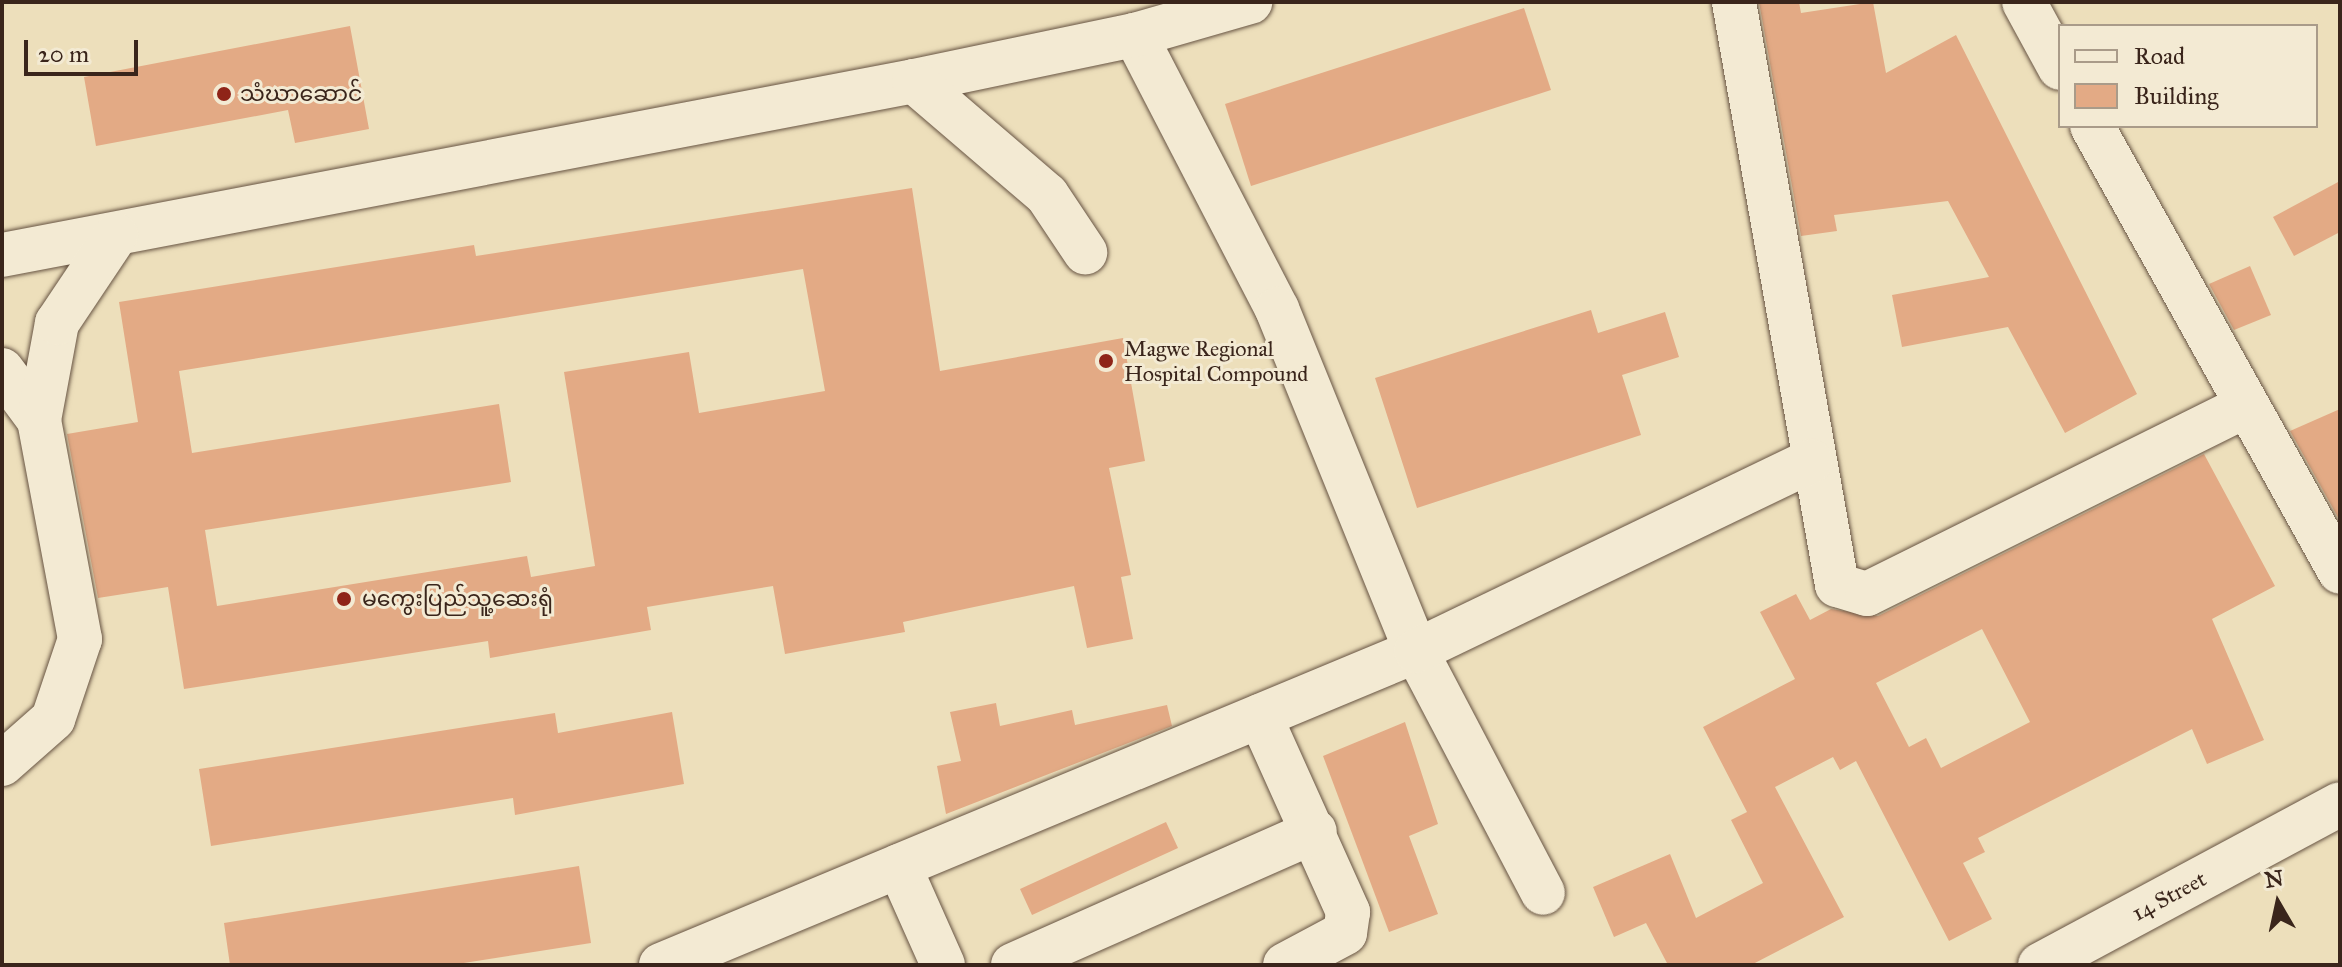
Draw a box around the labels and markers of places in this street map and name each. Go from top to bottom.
place label: သံဃာဆောင် [240,81,362,107]
marker: သံဃာဆောင် [215,85,233,103]
place label: Magwe Regional Hospital Compound [1124,335,1308,386]
marker: Magwe Regional Hospital Compound [1095,350,1117,372]
place label: မကွေးပြည်သူ့ဆေးရုံ [362,586,553,612]
marker: မကွေးပြည်သူ့ဆေးရုံ [333,588,355,610]

